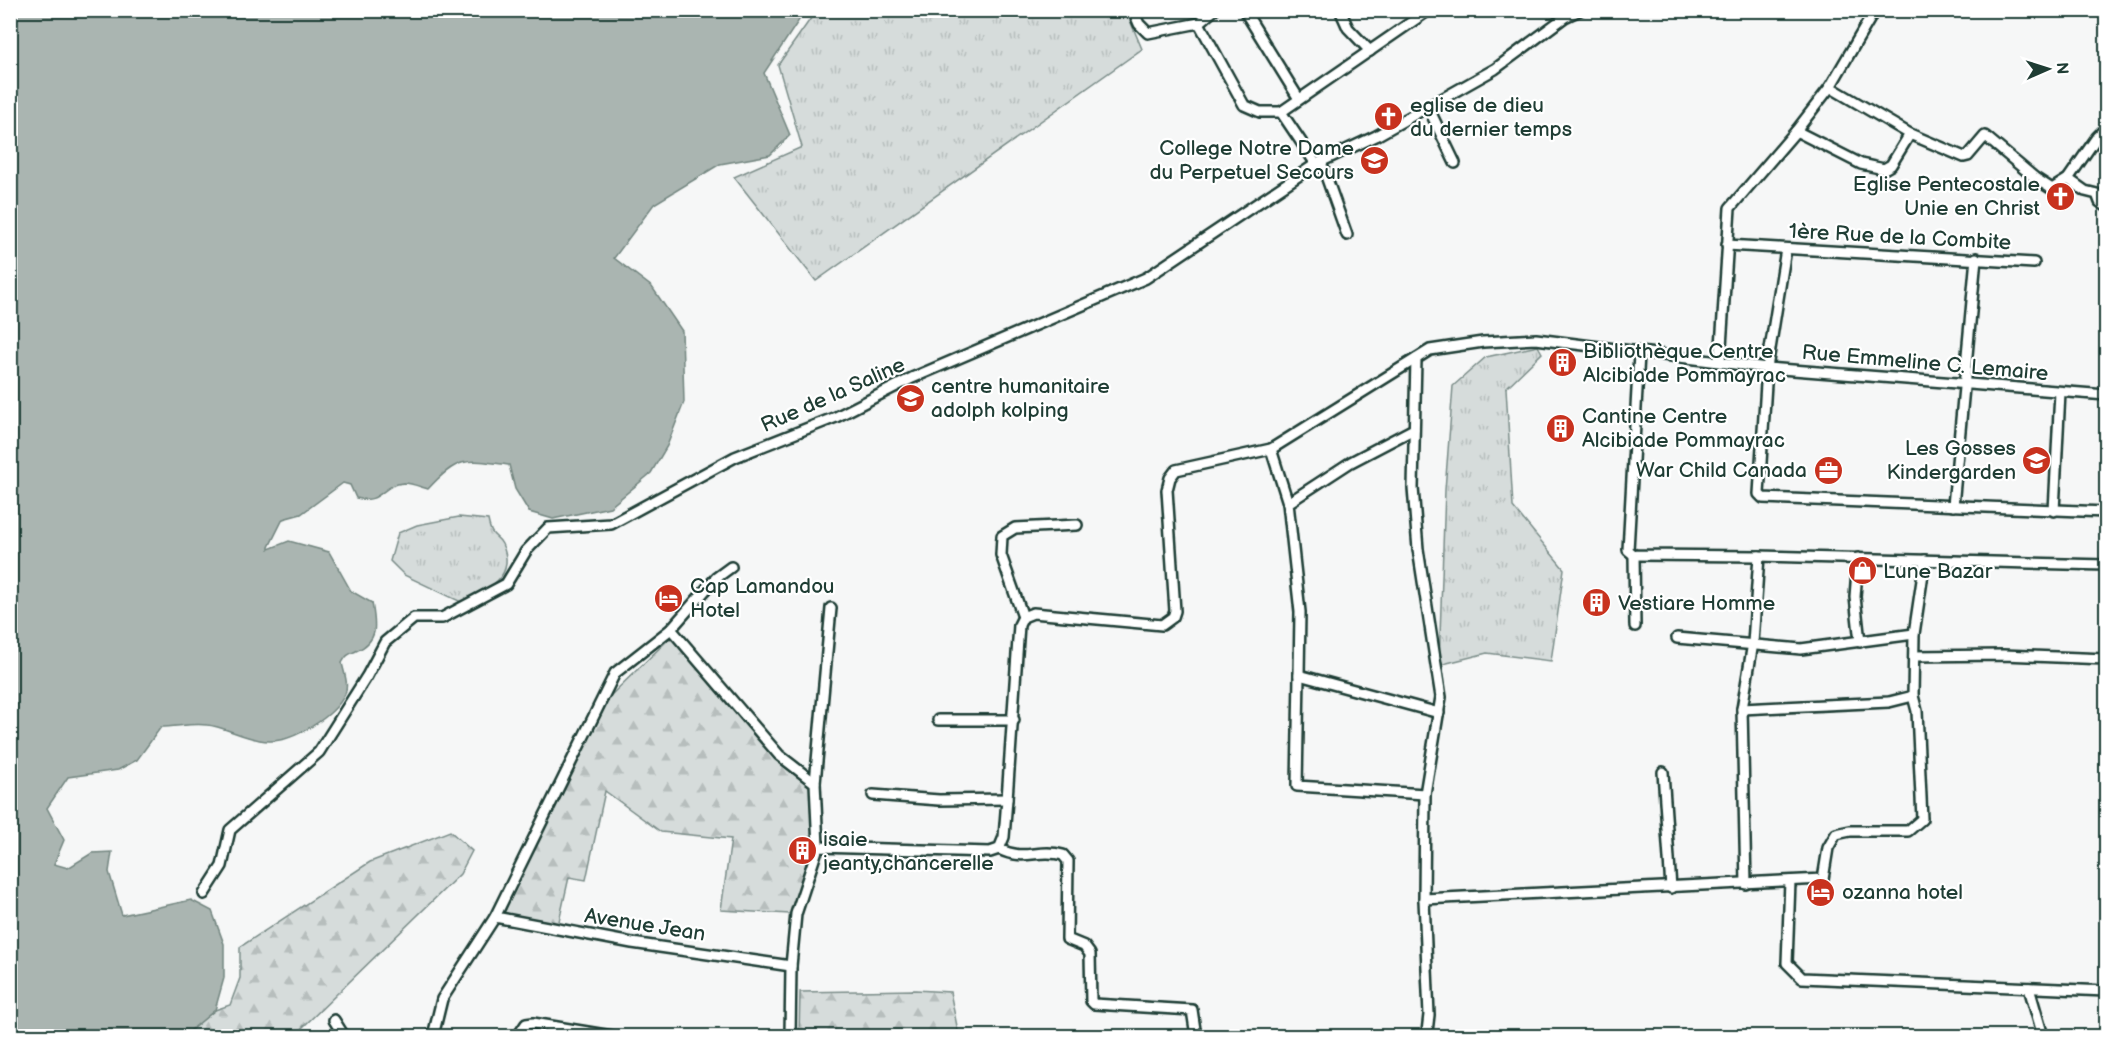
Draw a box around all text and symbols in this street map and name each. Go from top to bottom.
north arrow [2018,39,2078,99]
text: N [2052,62,2071,75]
place label: eglise de dieu du dernier temps [1410,93,1572,142]
church icon: eglise de dieu du dernier temps [1373,101,1405,133]
place label: College Notre Dame du Perpetuel Secours [1149,136,1354,185]
school or university icon: College Notre Dame du Perpetuel Secours [1359,144,1391,176]
place label: Eglise Pentecostale Unie en Christ [1853,172,2041,221]
church icon: Eglise Pentecostale Unie en Christ [2045,180,2077,212]
street label: 1ère Rue de la Combite [1788,219,2012,255]
place label: Bibliothèque Centre Alcibiade Pommayrac [1583,339,1786,388]
street label: Rue Emmeline C. Lemaire [1801,340,2049,386]
building icon: Bibliothèque Centre Alcibiade Pommayrac [1546,347,1578,379]
street label: Rue de la Saline [757,352,909,438]
place label: centre humanitaire adolph kolping [931,374,1110,423]
school or university icon: centre humanitaire adolph kolping [894,382,926,414]
place label: Cantine Centre Alcibiade Pommayrac [1582,404,1785,453]
building icon: Cantine Centre Alcibiade Pommayrac [1545,412,1577,444]
place label: Les Gosses Kindergarden [1887,436,2016,485]
school or university icon: Les Gosses Kindergarden [2021,444,2053,476]
office icon: War Child Canada [1812,454,1844,486]
place label: War Child Canada [1636,458,1807,483]
shop icon: Lune Bazar [1846,555,1878,587]
place label: Lune Bazar [1883,559,1993,584]
place label: Cap Lamandou Hotel [690,574,835,623]
hotel icon: Cap Lamandou Hotel [653,582,685,614]
building icon: Vestiare Homme [1581,587,1613,619]
place label: Vestiare Homme [1618,591,1775,616]
place label: isaie jeanty,chancerelle [822,827,994,876]
building icon: isaie jeanty,chancerelle [786,835,818,867]
hotel icon: ozanna hotel [1805,876,1837,908]
place label: ozanna hotel [1842,880,1963,905]
street label: Avenue Jean [583,903,707,947]

